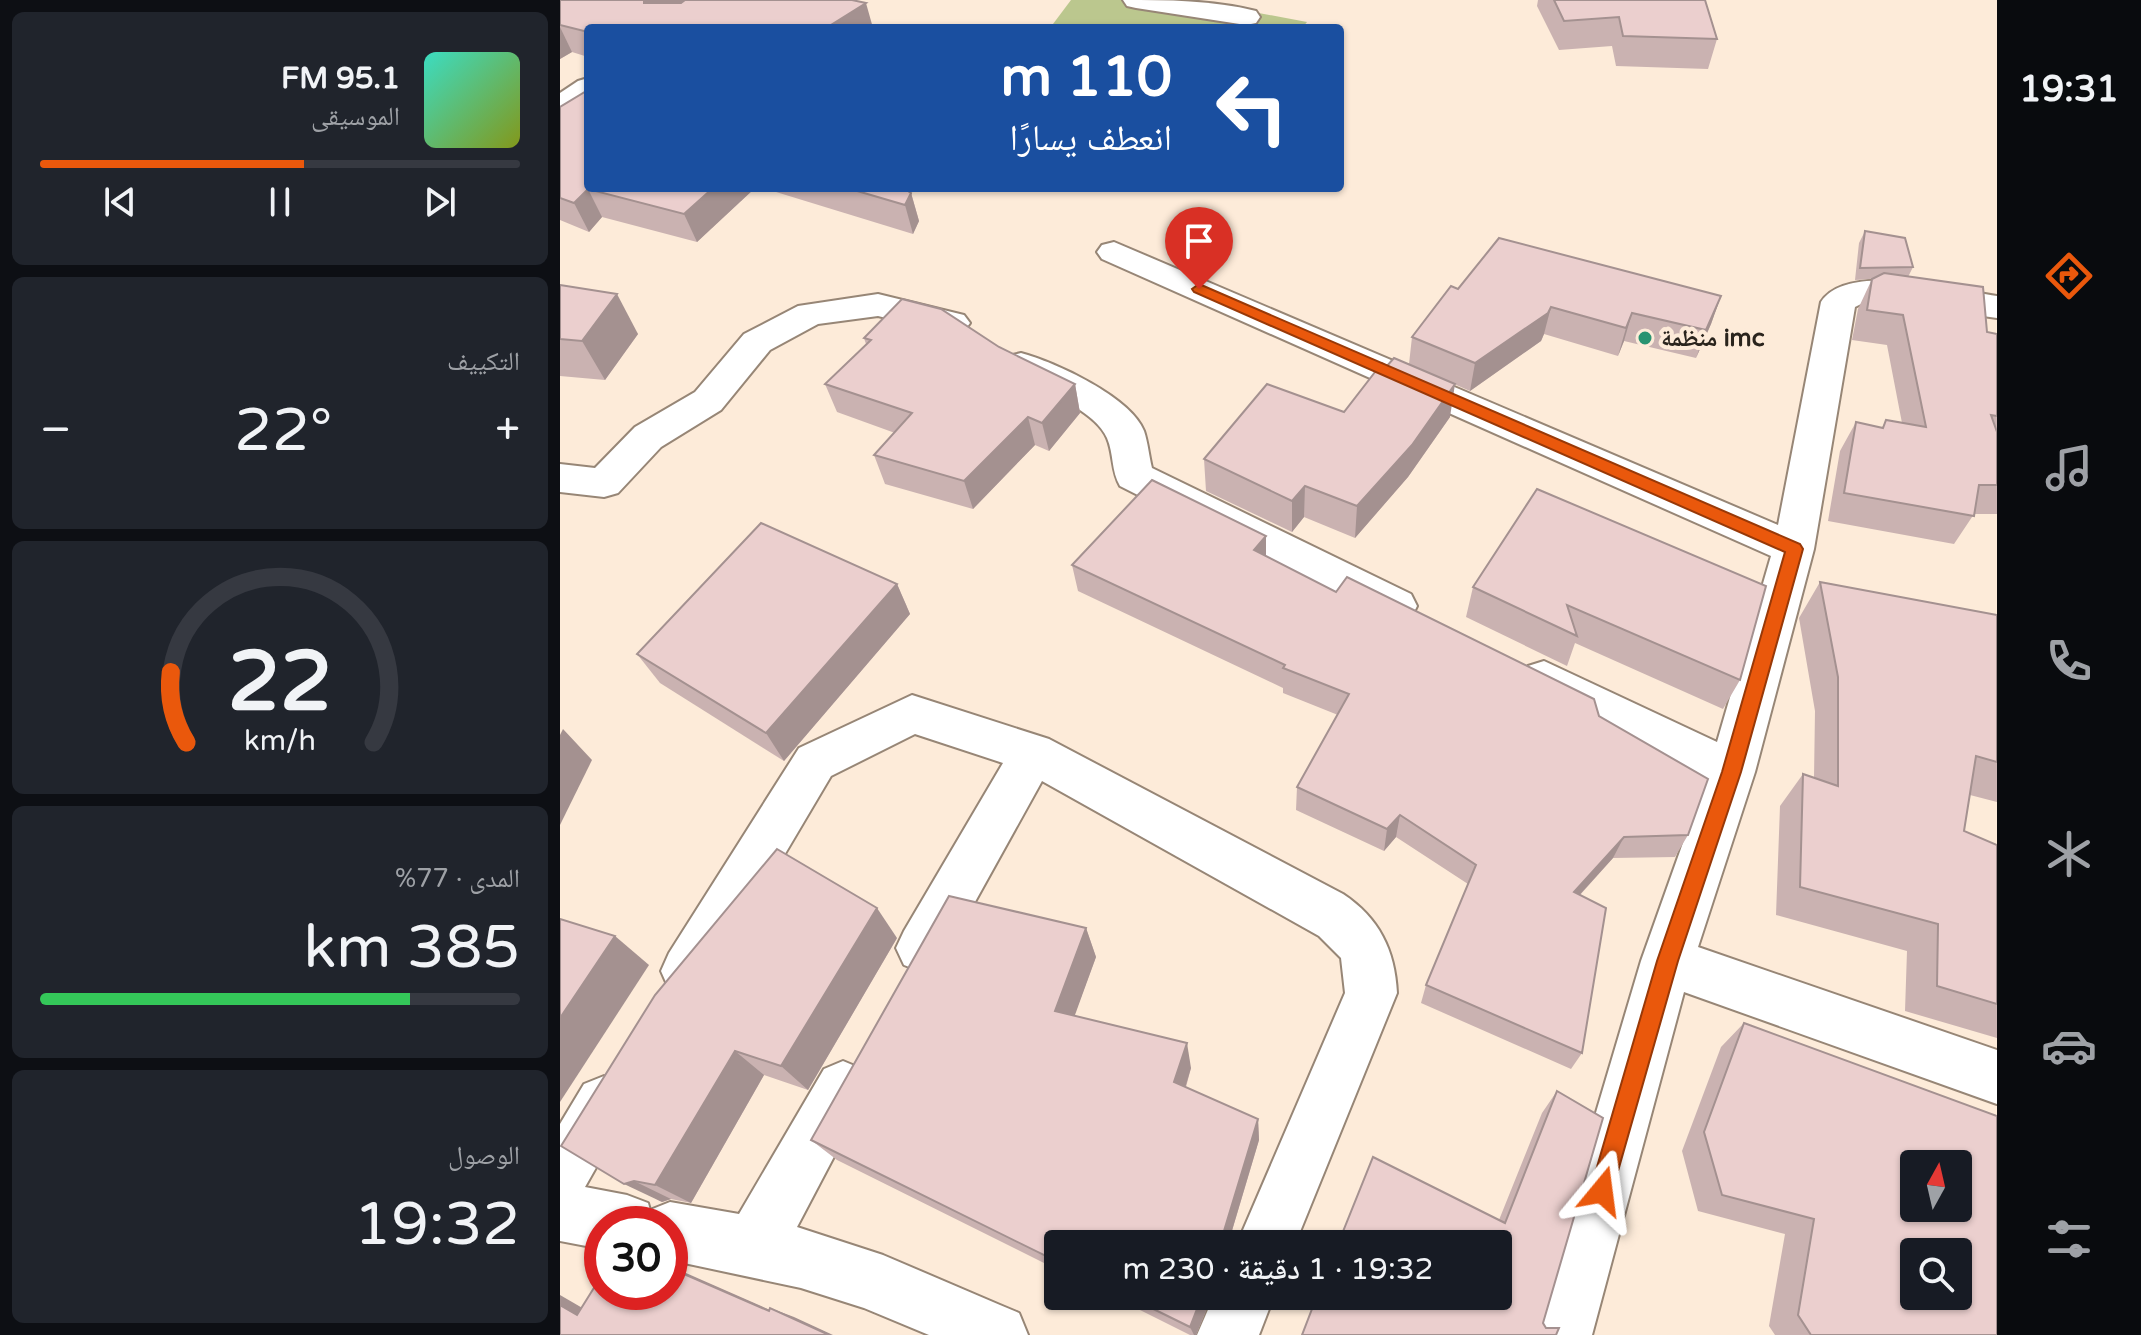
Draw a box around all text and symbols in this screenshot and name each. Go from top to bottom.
text: 110 m [1001,44,1172,111]
icon: left [1200,56,1304,160]
text: 95.1 FM [281,60,400,97]
text: 19:31 [2019,68,2119,111]
text: الموسيقى [311,101,400,132]
text: انعطف يسارًا [1009,117,1172,160]
icon: previous [98,180,142,224]
icon: pause [258,180,302,224]
icon: next [418,180,462,224]
pin [1165,207,1233,289]
icon: arrive [1177,219,1221,263]
icon: directions [2041,248,2097,304]
place label: منظمة imc [1661,324,1765,353]
marker: منظمة imc [1636,329,1654,347]
text: التكييف [447,346,520,377]
text: 22° [234,395,332,467]
text: − [40,404,71,457]
text: + [495,404,520,457]
icon: music [2041,440,2097,496]
text: 22 [228,633,332,733]
icon: phone [2041,633,2097,689]
text: km/h [244,725,316,759]
icon: climate [2041,826,2097,882]
text: المدى · 77% [395,863,520,894]
text: 385 km [304,912,520,984]
icon: car [2041,1018,2097,1074]
text: الوصول [448,1140,520,1171]
position arrow [1560,1149,1644,1233]
north arrow [1900,1150,1972,1222]
map controls [1900,1150,1972,1310]
text: 19:32 [354,1189,520,1261]
speed limit sign: 30 [584,1206,688,1310]
icon: filters [2041,1211,2097,1267]
button: search [1900,1238,1972,1310]
text: 19:32 · 1 دقيقة · 230 m [1123,1251,1433,1288]

